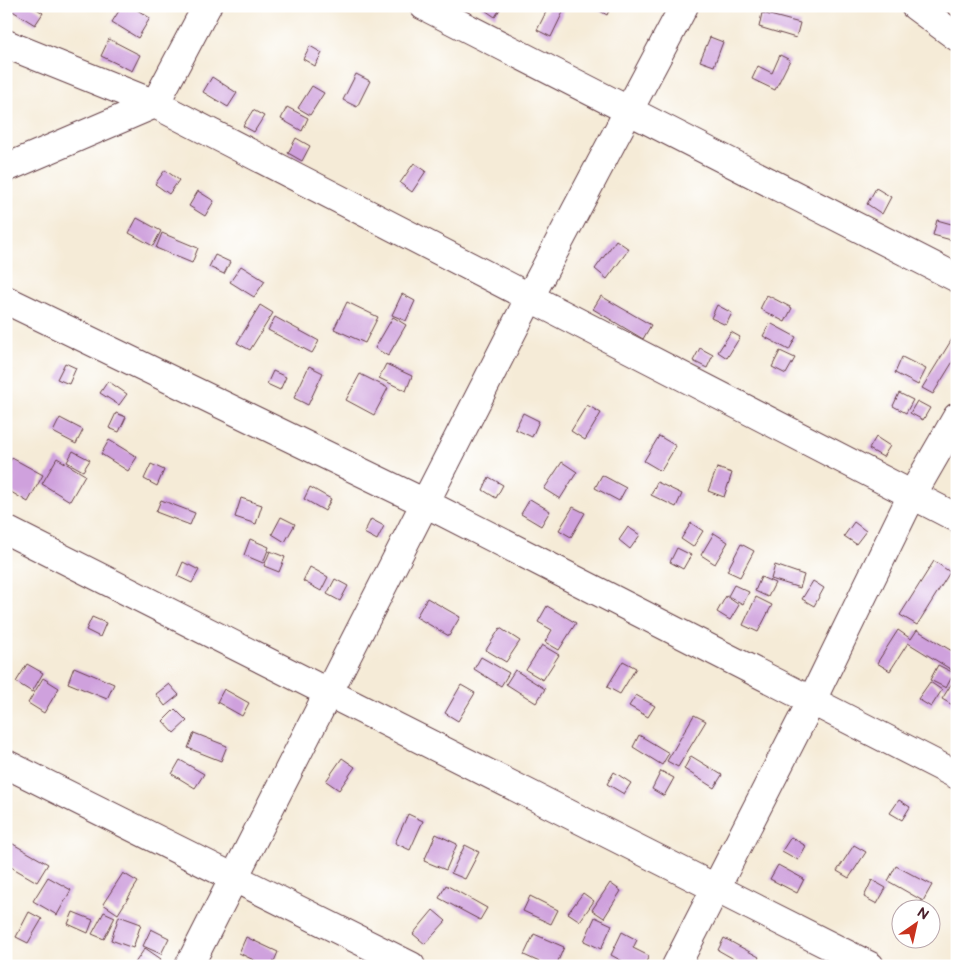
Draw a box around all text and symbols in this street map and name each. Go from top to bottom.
north arrow [890,900,940,950]
text: N [914,904,932,924]

